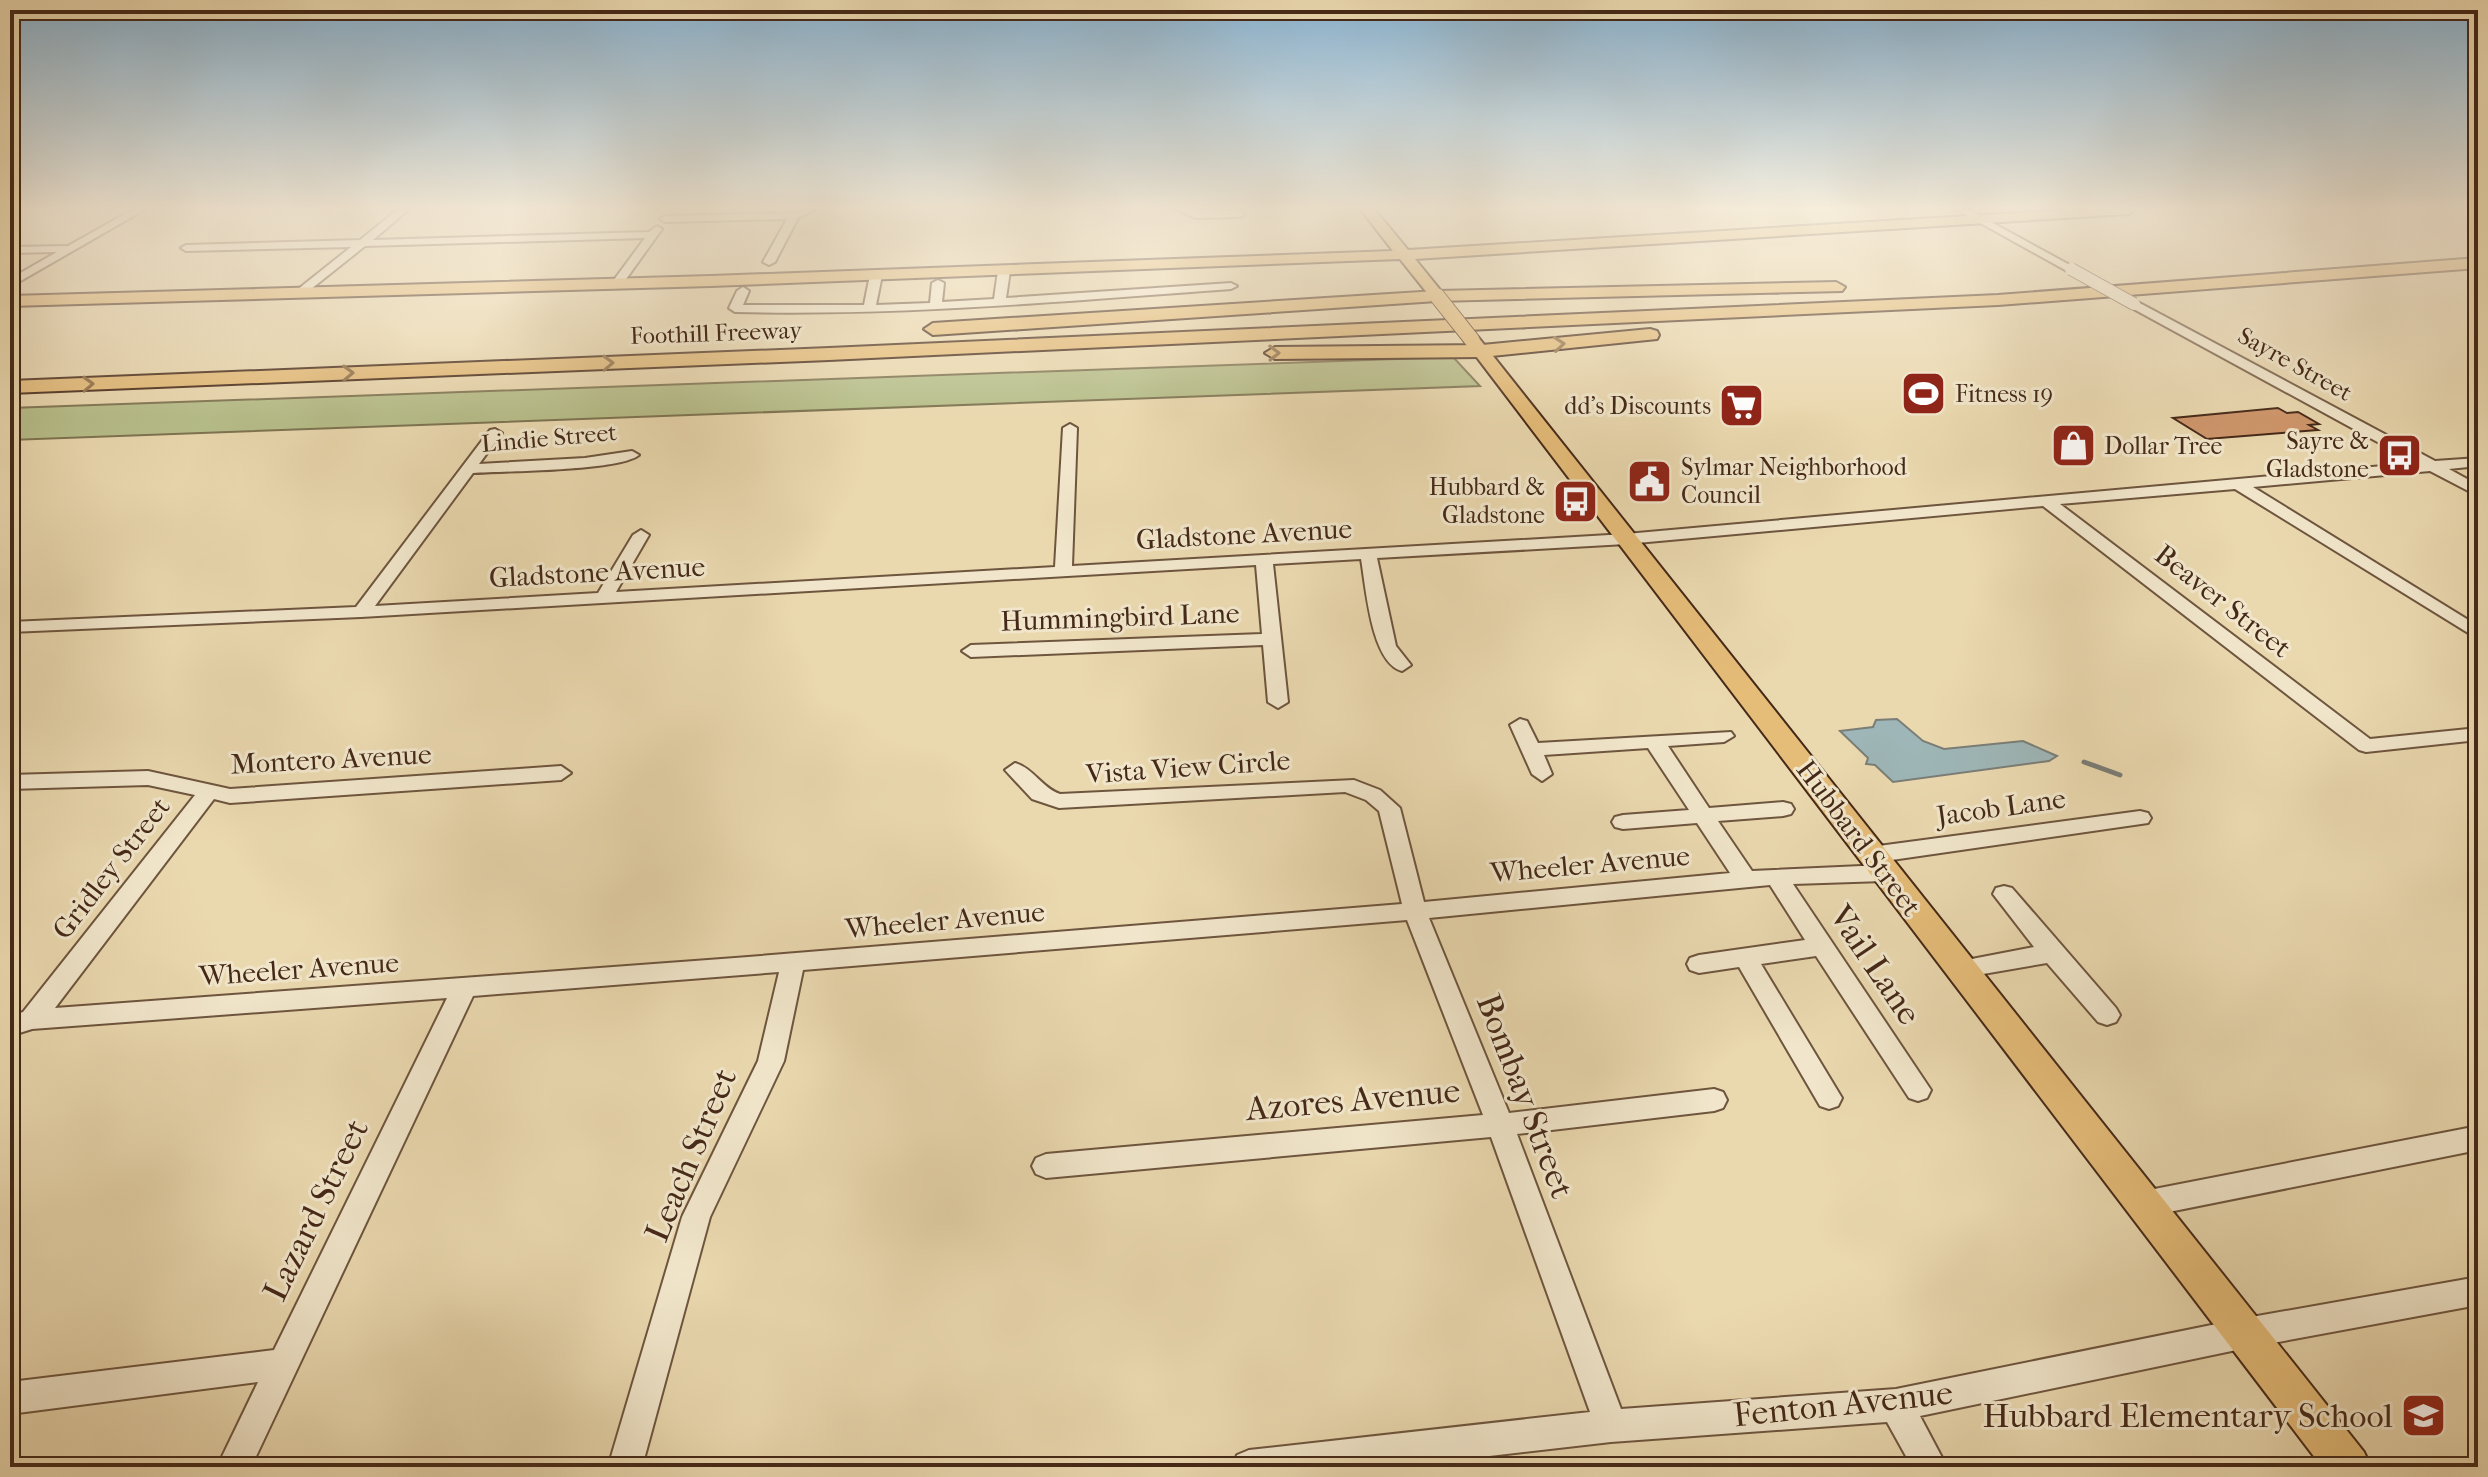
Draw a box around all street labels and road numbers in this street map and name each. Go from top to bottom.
street label: Foothill Freeway [630,316,804,350]
street label: Sayre Street [2233,321,2357,407]
street label: Lindie Street [480,418,618,458]
street label: Gladstone Avenue [1135,512,1353,556]
street label: Beaver Street [2148,538,2298,664]
street label: Gladstone Avenue [488,550,706,594]
street label: Hummingbird Lane [1000,596,1240,638]
street label: Montero Avenue [230,737,433,781]
street label: Vista View Circle [1084,743,1291,791]
street label: Hubbard Street [1790,754,1928,922]
street label: Jacob Lane [1932,782,2068,833]
street label: Gridley Street [45,791,177,945]
street label: Wheeler Avenue [1488,839,1691,889]
street label: Wheeler Avenue [843,895,1046,945]
street label: Vail Lane [1820,897,1929,1032]
street label: Wheeler Avenue [197,946,400,993]
street label: Bombay Street [1468,988,1582,1204]
street label: Leach Street [637,1062,745,1248]
street label: Azores Avenue [1242,1071,1462,1129]
street label: Lazard Street [255,1113,377,1307]
street label: Fenton Avenue [1731,1373,1955,1435]

